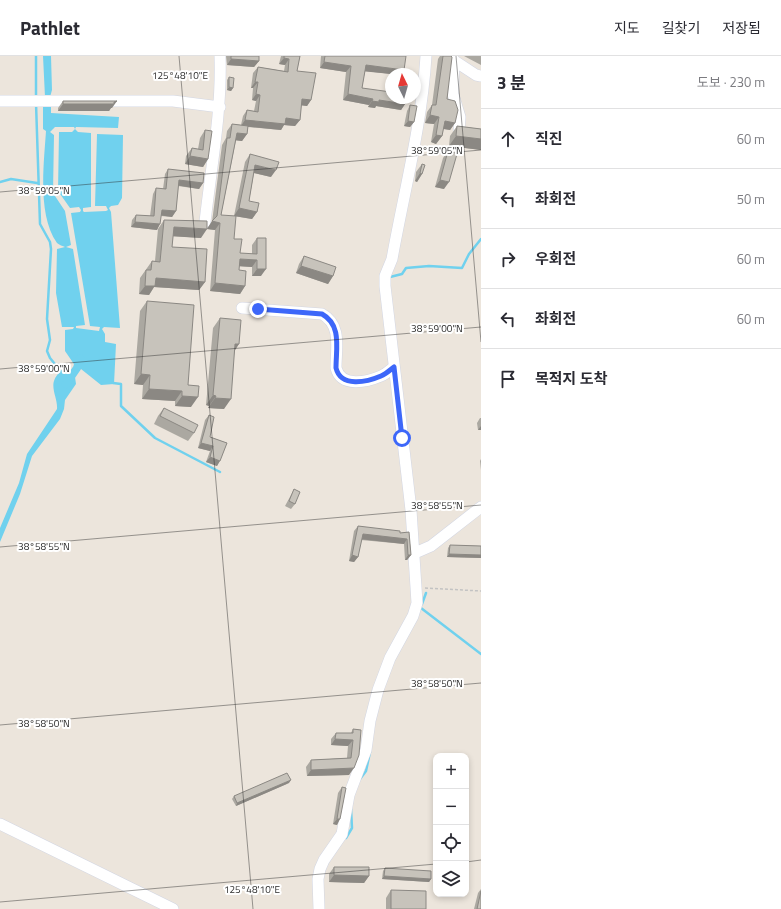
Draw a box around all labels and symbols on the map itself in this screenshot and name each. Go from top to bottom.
text: 125°48'10"E [152,68,209,83]
north arrow [385,68,421,104]
text: 38°59'05"N [411,143,463,158]
text: 38°59'05"N [18,183,70,198]
route end [249,300,267,318]
text: 38°59'00"N [411,321,463,336]
text: 38°59'00"N [18,361,70,376]
route start [393,429,411,447]
text: 38°58'55"N [411,498,463,513]
text: 38°58'55"N [18,539,70,554]
text: 38°58'50"N [411,676,463,691]
text: 38°58'50"N [18,716,70,731]
text: 125°48'10"E [224,882,281,897]

